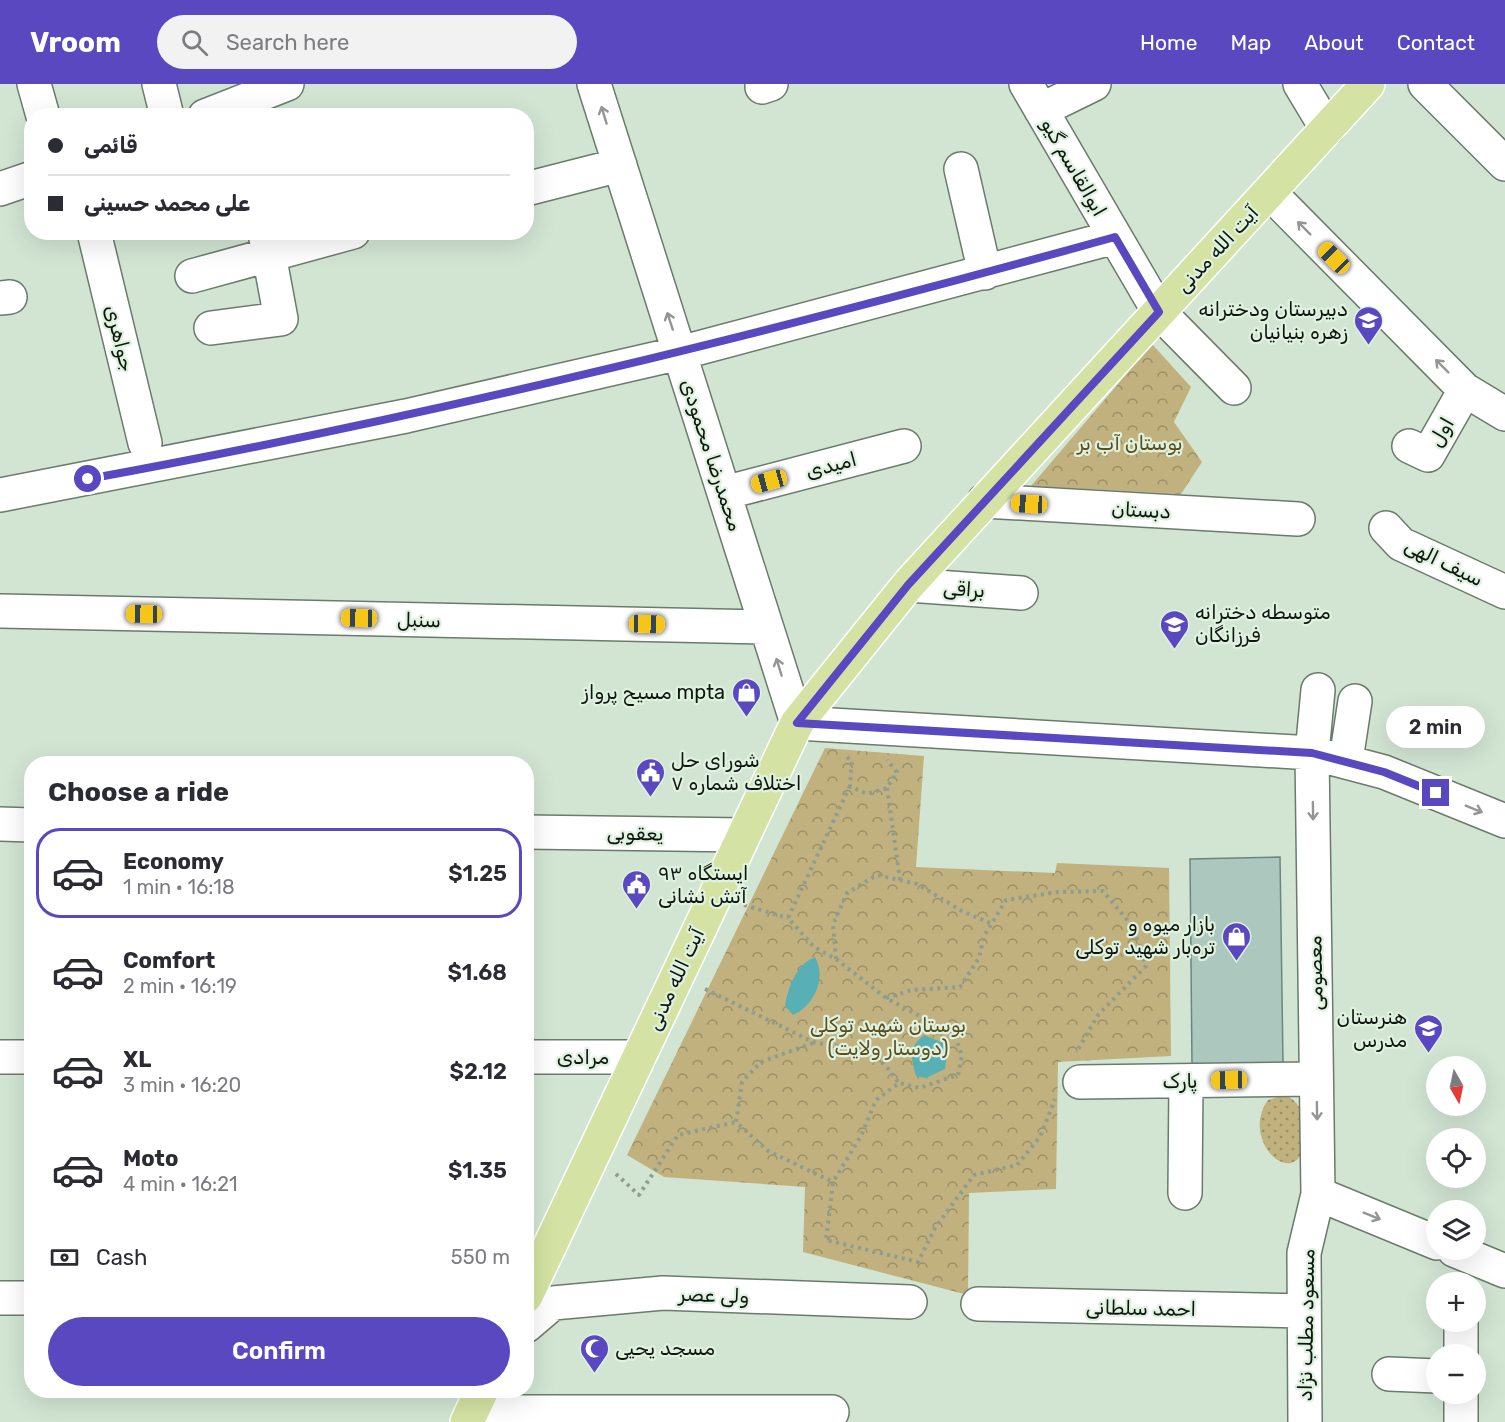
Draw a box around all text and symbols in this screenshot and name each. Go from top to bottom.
search box [157,15,577,69]
text: Vroom [30,26,121,59]
icon: search [178,26,211,59]
text: Search here [226,29,349,56]
text: Home [1140,30,1197,55]
text: Map [1230,30,1271,55]
text: About [1304,30,1364,55]
text: Contact [1397,30,1475,55]
one-way arrow [598,106,609,125]
street label: ابوالقاسم گیو [1035,114,1112,221]
text: قائمی [84,132,137,159]
text: علی محمد حسینی [84,190,250,217]
street label: آیت الله مدنی [1171,200,1264,298]
one-way arrow [1297,221,1312,236]
car [1315,239,1353,277]
place label: دبیرستان ودخترانه زهره بنیانیان [1199,297,1348,344]
street label: جواهری [100,302,140,374]
school or university icon: دبیرستان ودخترانه زهره بنیانیان [1353,304,1385,346]
one-way arrow [663,312,674,331]
one-way arrow [1435,359,1449,374]
street label: محمدرضا محمودی [676,376,748,534]
street label: اول [1423,413,1459,451]
park label: بوستان آب بر [1076,431,1183,455]
street label: امیدی [803,447,859,483]
route start [74,465,101,492]
car [749,468,789,494]
car [1011,494,1047,514]
street label: دبستان [1111,496,1171,524]
street label: سیف الهی [1401,533,1487,591]
street label: براقی [942,576,986,602]
place label: متوسطه دخترانه فرزانگان [1195,600,1331,647]
car [126,605,162,623]
street label: سنبل [397,608,441,632]
school or university icon: متوسطه دخترانه فرزانگان [1158,608,1190,650]
car [341,609,377,627]
car [629,615,665,633]
one-way arrow [773,658,784,677]
shop icon: مسیح پرواز mpta [730,676,762,718]
place label: مسیح پرواز mpta [581,680,725,706]
callout: 2 min [1386,706,1486,748]
text: 2 min [1409,715,1462,739]
place label: شورای حل اختلاف شماره ۷ [671,748,802,795]
public building icon: شورای حل اختلاف شماره ۷ [634,756,666,798]
text: Choose a ride [48,776,229,808]
route end [1422,779,1449,806]
one-way arrow [1307,801,1319,821]
one-way arrow [1465,804,1483,815]
street label: یعقوبی [606,821,664,845]
icon: car [51,846,105,900]
text: Economy [123,848,224,875]
text: $1.25 [448,860,507,887]
place label: ایستگاه ۹۳ آتش نشانی [658,861,749,908]
public building icon: ایستگاه ۹۳ آتش نشانی [621,868,653,910]
text: 1 min · 16:18 [123,875,235,899]
place label: بازار میوه و تره‌بار شهید توکلی [1075,912,1215,959]
shop icon: بازار میوه و تره‌بار شهید توکلی [1220,920,1252,962]
street label: آیت الله مدنی [641,924,709,1034]
street label: معصومی [1302,935,1328,1011]
icon: car [51,945,105,999]
text: Comfort [123,947,215,974]
text: $1.68 [447,959,507,986]
text: 2 min · 16:19 [123,974,237,998]
place label: هنرستان مدرس [1337,1005,1407,1052]
school or university icon: هنرستان مدرس [1412,1012,1444,1054]
park label: بوستان شهید توکلی (دوستار ولایت) [810,1013,966,1060]
icon: car [51,1044,105,1098]
street label: مرادی [557,1045,609,1069]
text: XL [123,1046,151,1073]
north arrow [1426,1056,1486,1116]
map controls [1426,1056,1486,1404]
text: $2.12 [450,1058,507,1085]
street label: پارک [1162,1069,1198,1095]
car [1211,1071,1247,1089]
text: 3 min · 16:20 [123,1073,241,1097]
one-way arrow [1311,1101,1323,1121]
button: locate [1426,1128,1486,1188]
icon: car [51,1143,105,1197]
text: Moto [123,1145,178,1172]
text: $1.35 [448,1157,507,1184]
text: 4 min · 16:21 [123,1172,238,1196]
button: layers [1426,1200,1486,1260]
one-way arrow [1362,1211,1381,1222]
icon: cash [48,1241,81,1274]
text: Cash [96,1244,147,1271]
text: 550 m [451,1245,510,1269]
street label: مسعود مطلب نژاد [1293,1248,1319,1402]
button: + [1426,1272,1486,1332]
street label: ولی عصر [677,1282,750,1308]
street label: احمد سلطانی [1086,1295,1196,1321]
button: Confirm [48,1317,510,1386]
mosque icon: مسجد یحیی [578,1332,610,1374]
place label: مسجد یحیی [615,1336,715,1360]
button: − [1426,1344,1486,1404]

